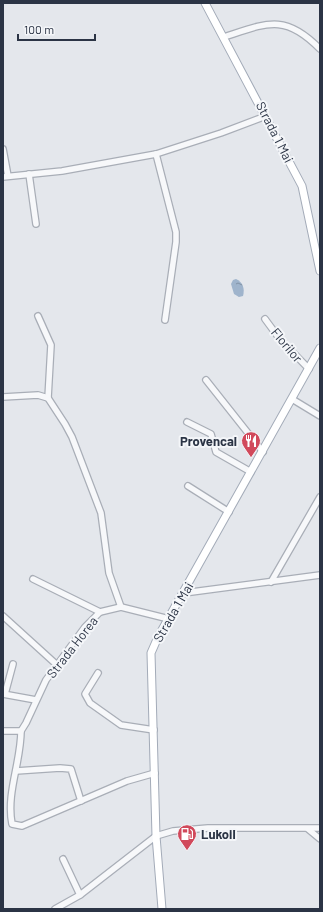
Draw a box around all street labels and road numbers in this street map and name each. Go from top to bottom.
street label: Strada 1 Mai [253,99,297,165]
street label: Florilor [268,324,306,366]
street label: Strada 1 Mai [149,579,197,645]
street label: Strada Horea [43,613,101,681]

